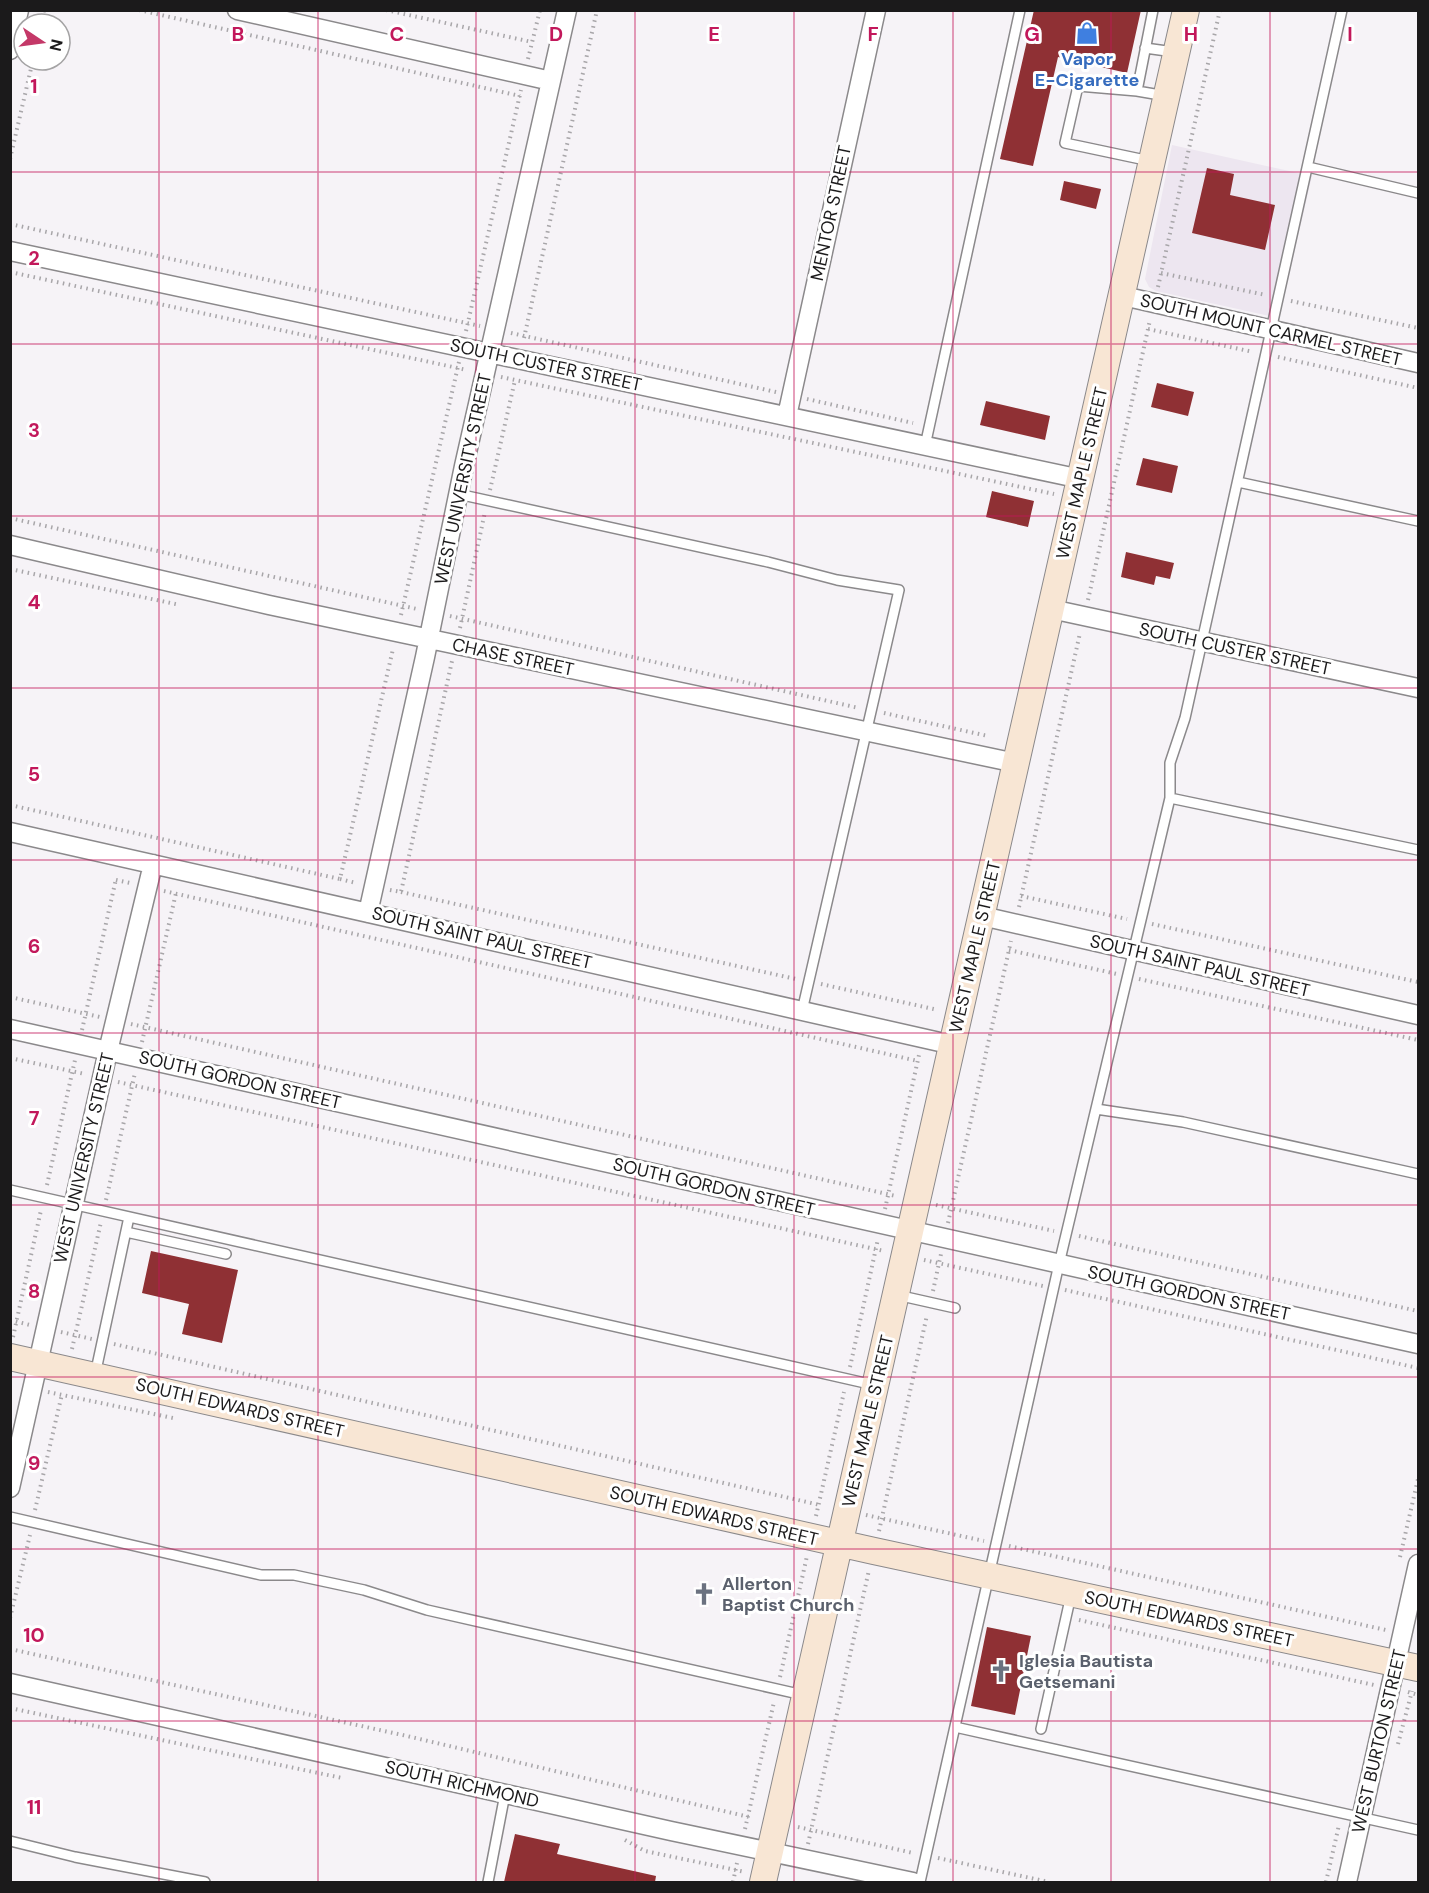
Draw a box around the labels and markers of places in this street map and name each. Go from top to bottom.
shop icon: Vapor E-Cigarette [1074,20,1100,46]
place label: Vapor E-Cigarette [1035,47,1139,92]
place label: Allerton Baptist Church [722,1572,854,1617]
church icon: Allerton Baptist Church [691,1581,717,1607]
place label: Iglesia Bautista Getsemani [1019,1649,1153,1694]
church icon: Iglesia Bautista Getsemani [988,1658,1014,1684]

